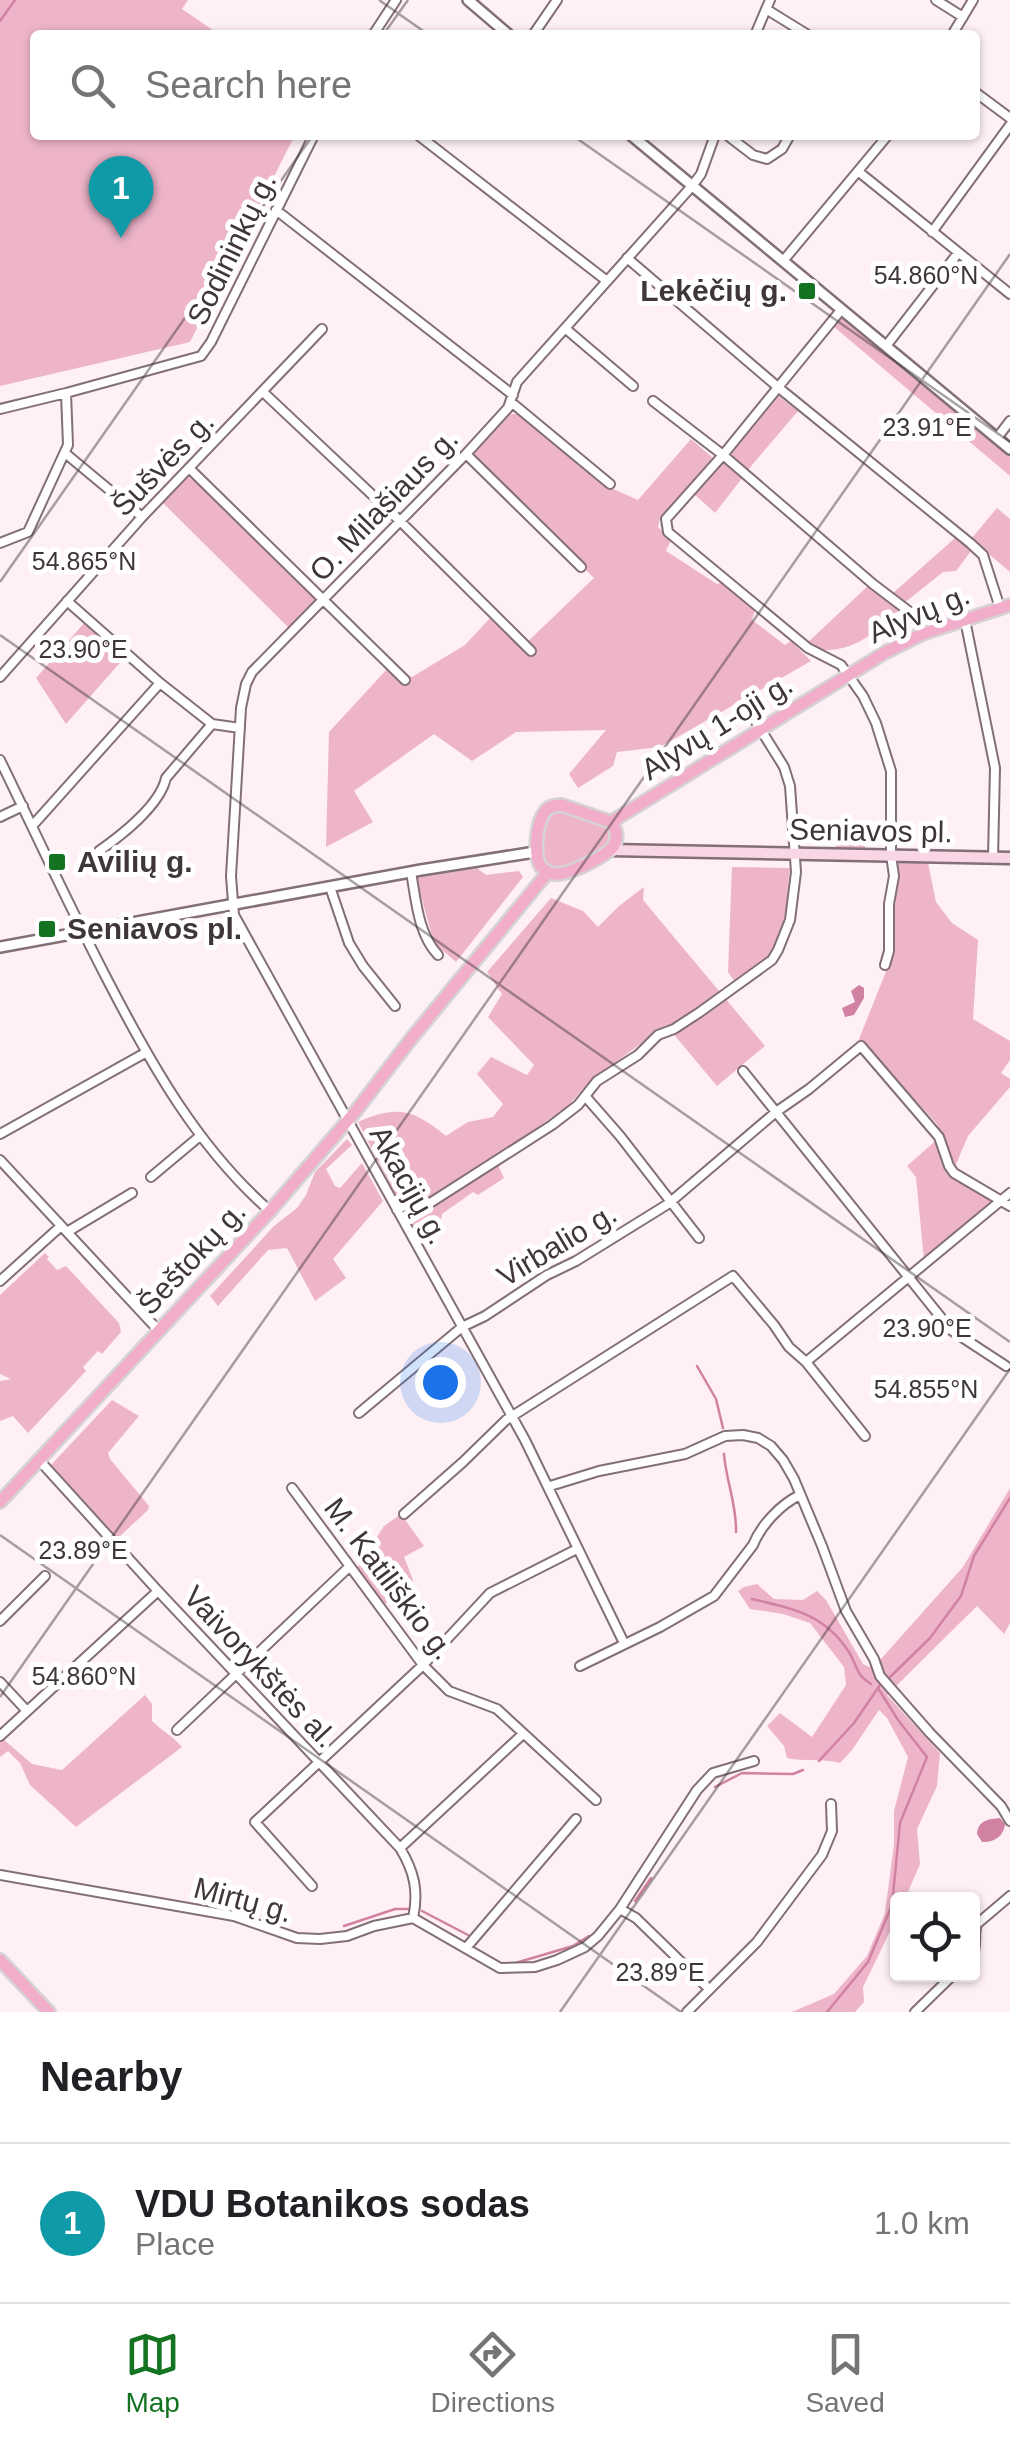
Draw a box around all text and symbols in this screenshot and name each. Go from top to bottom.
search box [30,30,980,140]
icon: search [65,58,120,113]
text: Search here [145,64,352,106]
pin: 1 [88,156,154,238]
street label: Sodininkų g. [181,167,283,330]
text: 54.860°N [874,261,978,289]
place label: Lekėčių g. [640,274,787,307]
marker: Lekėčių g. [796,280,818,302]
street label: Šušvės g. [105,405,220,522]
text: 23.91°E [882,413,972,441]
street label: O. Milašiaus g. [303,422,464,587]
text: 54.865°N [32,547,136,575]
street label: Alyvų g. [863,578,974,650]
text: 23.90°E [38,635,128,663]
street label: Alyvų 1-oji g. [635,667,798,786]
street label: Seniavos pl. [789,813,953,848]
place label: Avilių g. [77,845,193,878]
marker: Avilių g. [46,851,68,873]
place label: Seniavos pl. [67,912,242,945]
marker: Seniavos pl. [36,918,58,940]
street label: Akacijų g. [363,1120,455,1250]
street label: Šeštokų g. [131,1195,252,1321]
street label: Virbalio g. [491,1196,622,1293]
text: 23.90°E [882,1314,972,1342]
your location [415,1357,466,1408]
text: 54.855°N [874,1375,978,1403]
street label: M. Katiliškio g. [318,1492,461,1666]
text: 23.89°E [38,1536,128,1564]
street label: Vaivorykštės al. [177,1579,343,1754]
text: 54.860°N [32,1662,136,1690]
street label: Mirtų g. [191,1871,296,1928]
map controls [890,1892,980,1982]
button: locate [890,1892,980,1982]
text: 23.89°E [615,1958,705,1986]
text: Nearby [40,2053,182,2100]
text: VDU Botanikos sodas [135,2183,530,2225]
text: 1 [64,2205,81,2241]
text: 1.0 km [874,2205,970,2241]
text: Place [135,2226,215,2262]
tab: Map [125,2327,180,2419]
tab: Directions [431,2327,555,2419]
tab: Saved [805,2327,885,2419]

